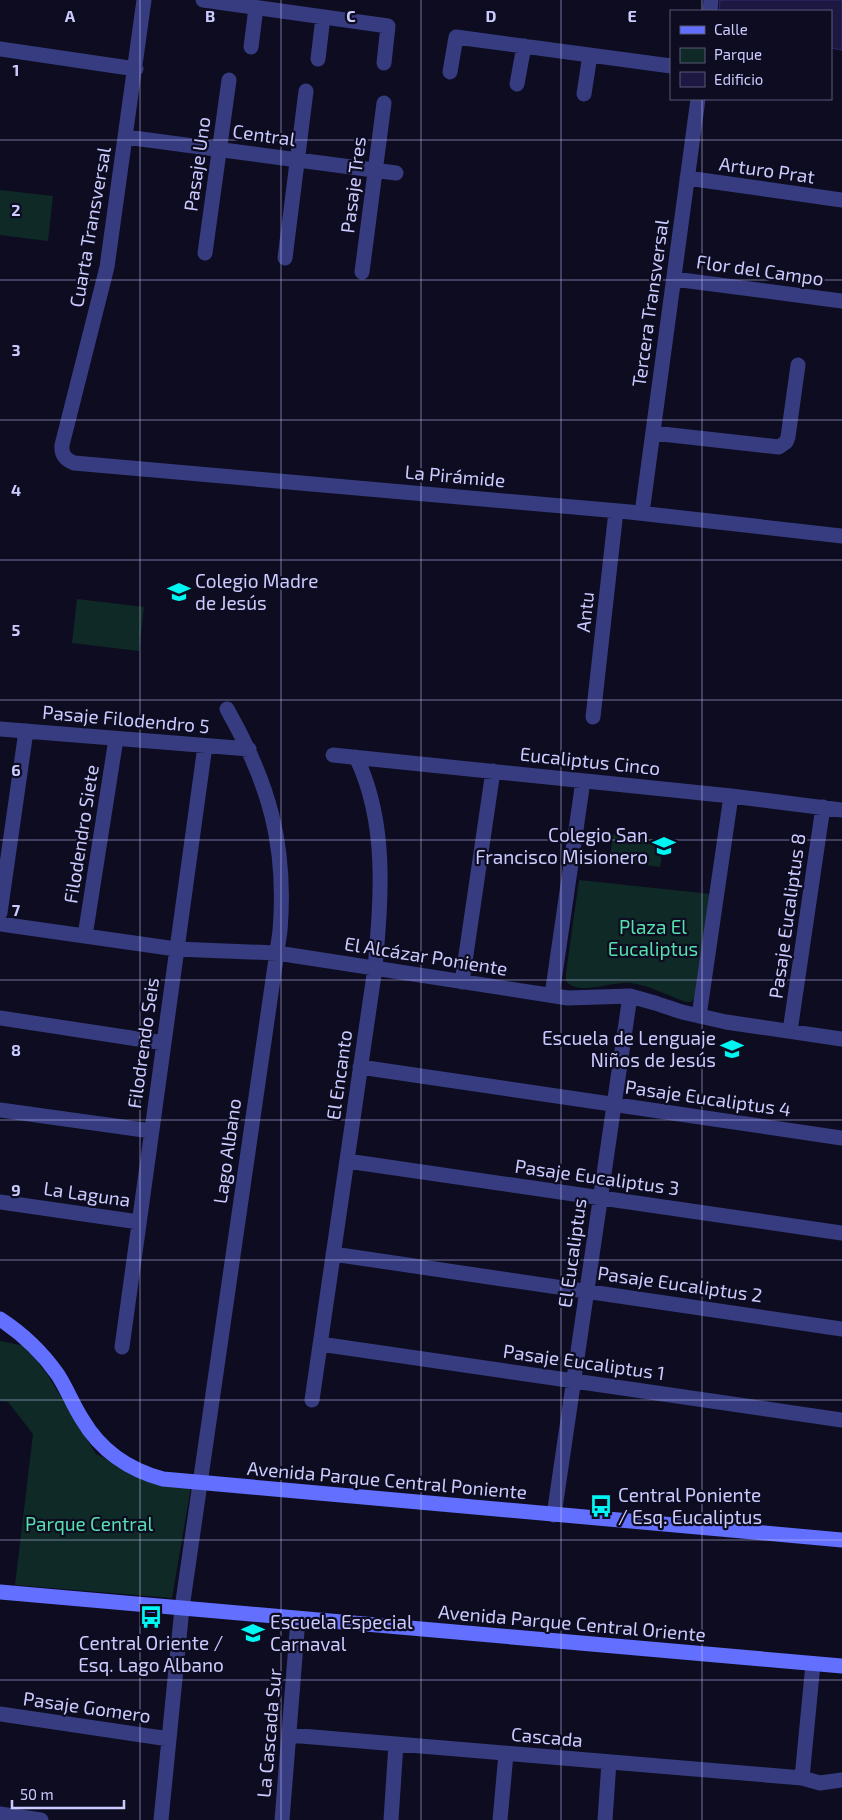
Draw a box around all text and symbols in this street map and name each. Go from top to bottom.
text: A [65,6,76,25]
text: B [205,6,215,25]
text: C [346,6,356,25]
text: D [486,6,497,25]
text: E [627,6,637,25]
legend [670,10,832,100]
text: Calle [714,20,748,38]
text: Parque [714,45,762,63]
text: 1 [13,60,19,79]
text: Edificio [714,70,763,88]
street label: Pasaje Uno [178,115,215,213]
street label: Central [231,119,297,150]
street label: Pasaje Tres [335,135,370,234]
street label: Cuarta Transversal [64,144,115,309]
street label: Arturo Prat [718,151,816,188]
text: 2 [11,200,21,219]
street label: Tercera Transversal [626,217,673,388]
street label: Flor del Campo [695,249,825,290]
text: 3 [11,340,21,359]
street label: La Pirámide [404,460,506,491]
text: 4 [11,480,21,499]
place label: Colegio Madre de Jesús [195,569,318,614]
school or university icon: Colegio Madre de Jesús [166,579,192,605]
street label: Antu [571,590,598,634]
text: 5 [12,620,21,639]
street label: Pasaje Filodendro 5 [41,700,211,737]
street label: Eucaliptus Cinco [519,742,661,779]
text: 6 [11,760,21,779]
street label: Filodendro Siete [58,763,103,905]
place label: Colegio San Francisco Misionero [475,823,648,868]
street label: Pasaje Eucaliptus 8 [764,832,810,1000]
school or university icon: Colegio San Francisco Misionero [651,833,677,859]
text: 7 [12,900,21,919]
park label: Plaza El Eucaliptus [608,915,698,960]
street label: El Alcázar Poniente [343,931,509,980]
street label: Filodrendo Seis [122,976,163,1110]
place label: Escuela de Lenguaje Niños de Jesús [542,1026,716,1071]
street label: El Encanto [321,1029,356,1121]
school or university icon: Escuela de Lenguaje Niños de Jesús [719,1036,745,1062]
text: 8 [11,1040,21,1059]
street label: Pasaje Eucaliptus 4 [624,1074,792,1121]
street label: Lago Albano [208,1097,245,1205]
street label: Pasaje Eucaliptus 3 [513,1154,681,1199]
street label: La Laguna [42,1176,132,1211]
text: 9 [11,1180,21,1199]
street label: El Eucaliptus [552,1197,591,1309]
street label: Pasaje Eucaliptus 2 [596,1261,764,1306]
street label: Pasaje Eucaliptus 1 [502,1339,666,1384]
street label: Avenida Parque Central Poniente [246,1456,528,1503]
place label: Central Poniente / Esq. Eucaliptus [618,1483,762,1528]
bus stop icon: Central Poniente / Esq. Eucaliptus [588,1493,614,1519]
park label: Parque Central [25,1512,153,1535]
street label: Avenida Parque Central Oriente [437,1599,707,1646]
bus stop icon: Central Oriente / Esq. Lago Albano [138,1604,164,1630]
place label: Escuela Especial Carnaval [270,1610,413,1655]
school or university icon: Escuela Especial Carnaval [240,1620,266,1646]
place label: Central Oriente / Esq. Lago Albano [78,1631,224,1676]
street label: La Cascada Sur [251,1667,286,1799]
street label: Pasaje Gomero [22,1686,152,1727]
street label: Cascada [510,1722,584,1751]
scale bar [12,1778,125,1810]
text: 50 m [20,1785,54,1803]

